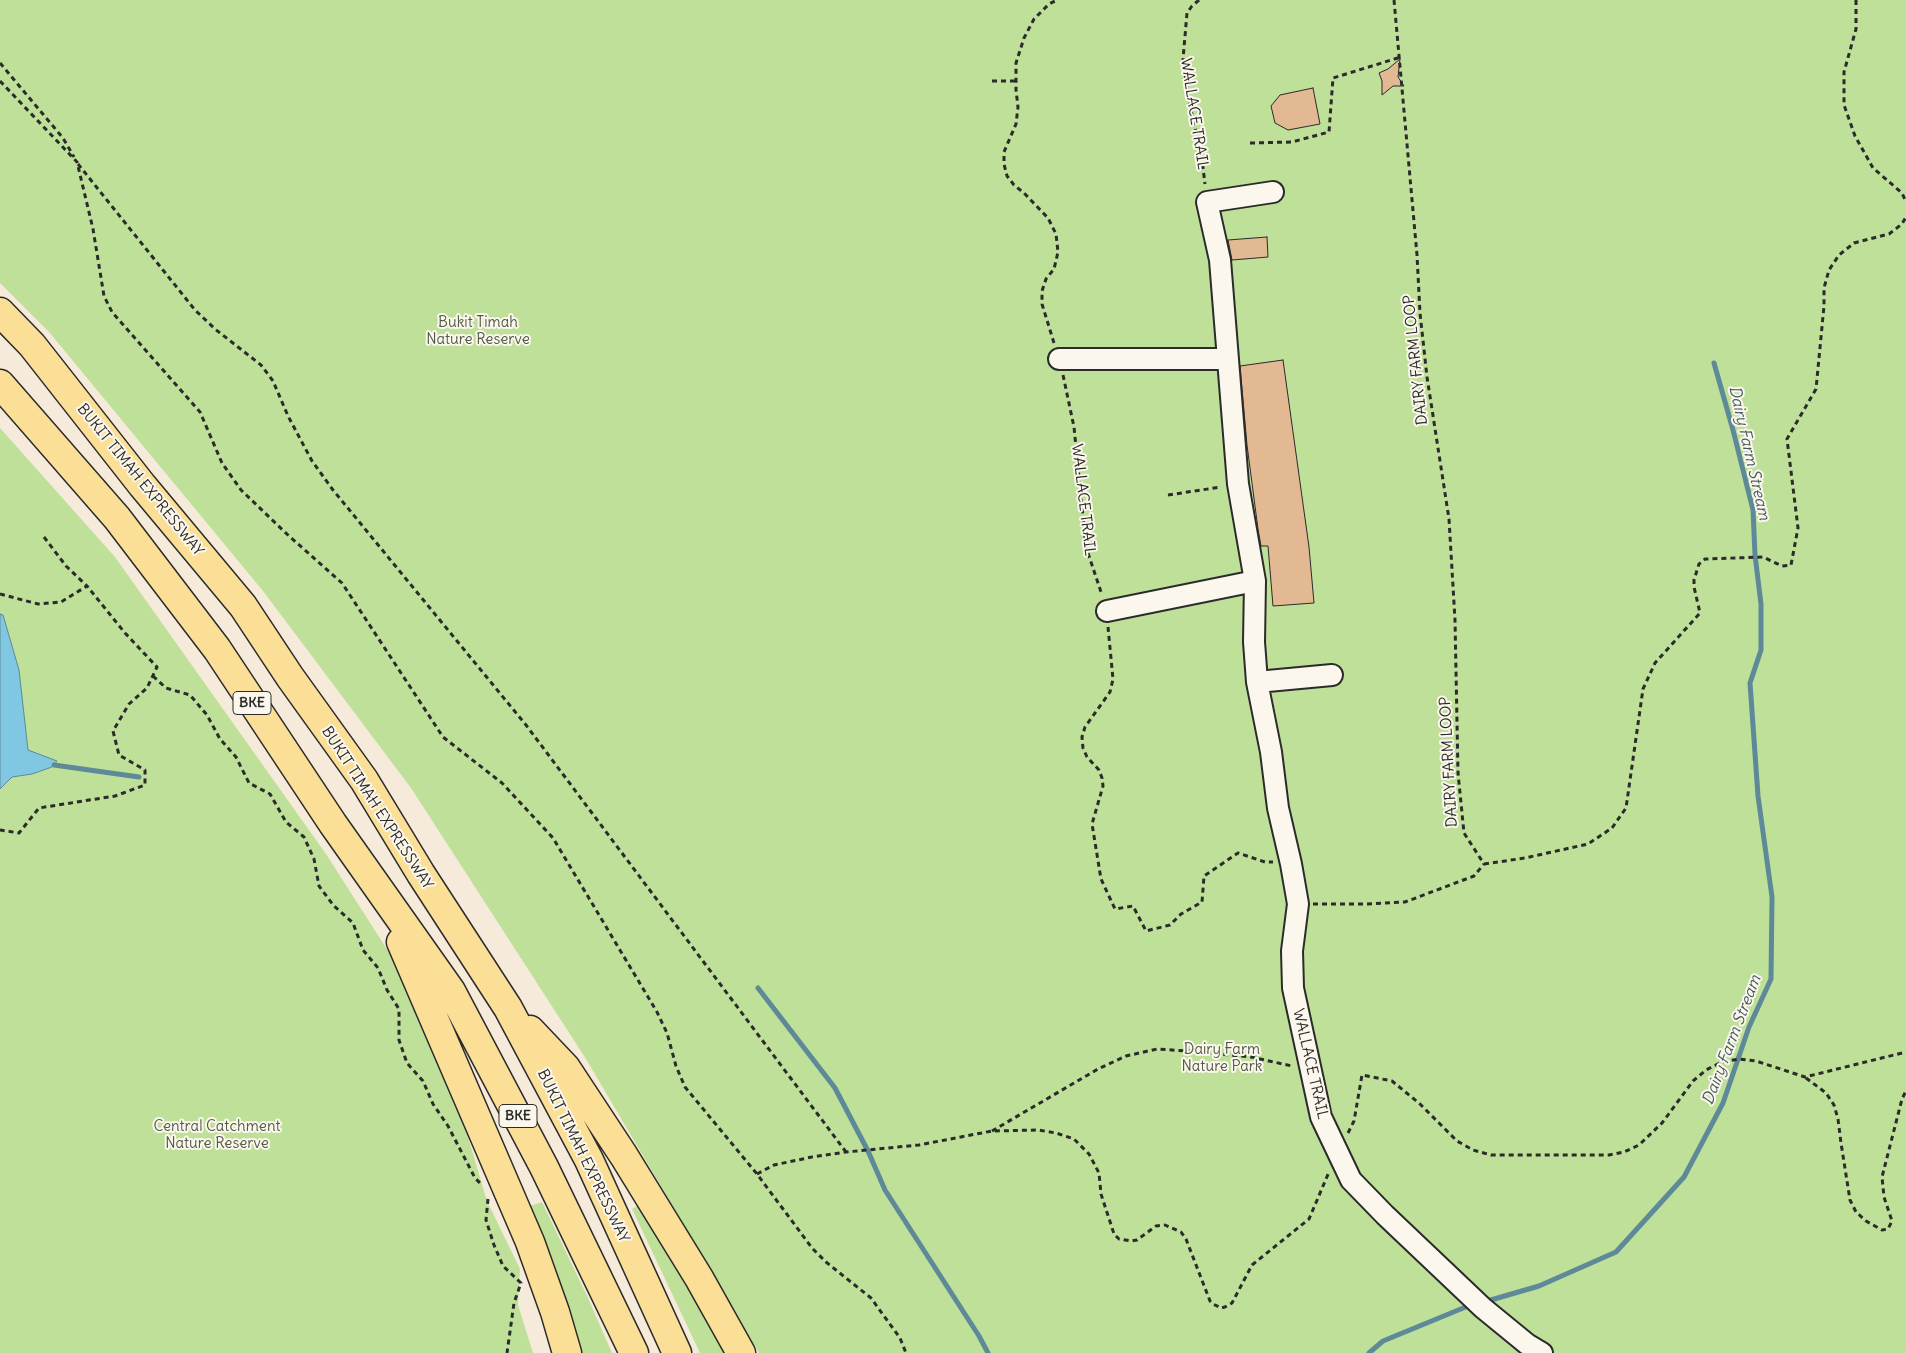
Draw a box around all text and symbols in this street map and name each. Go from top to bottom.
street label: WALLACE TRAIL [1176,57,1212,171]
street label: DAIRY FARM LOOP [1400,294,1432,426]
park label: Bukit Timah Nature Reserve [426,314,530,349]
water label: Dairy Farm Stream [1724,384,1774,522]
street label: BUKIT TIMAH EXPRESSWAY [73,400,207,560]
street label: WALLACE TRAIL [1067,443,1099,557]
road number: BKE [233,691,271,714]
street label: DAIRY FARM LOOP [1437,696,1461,828]
street label: BUKIT TIMAH EXPRESSWAY [318,723,436,893]
water label: Dairy Farm Stream [1698,973,1766,1107]
street label: WALLACE TRAIL [1289,1007,1331,1121]
park label: Dairy Farm Nature Park [1182,1041,1262,1076]
street label: BUKIT TIMAH EXPRESSWAY [533,1066,633,1246]
road number: BKE [499,1104,537,1128]
park label: Central Catchment Nature Reserve [153,1118,281,1153]

